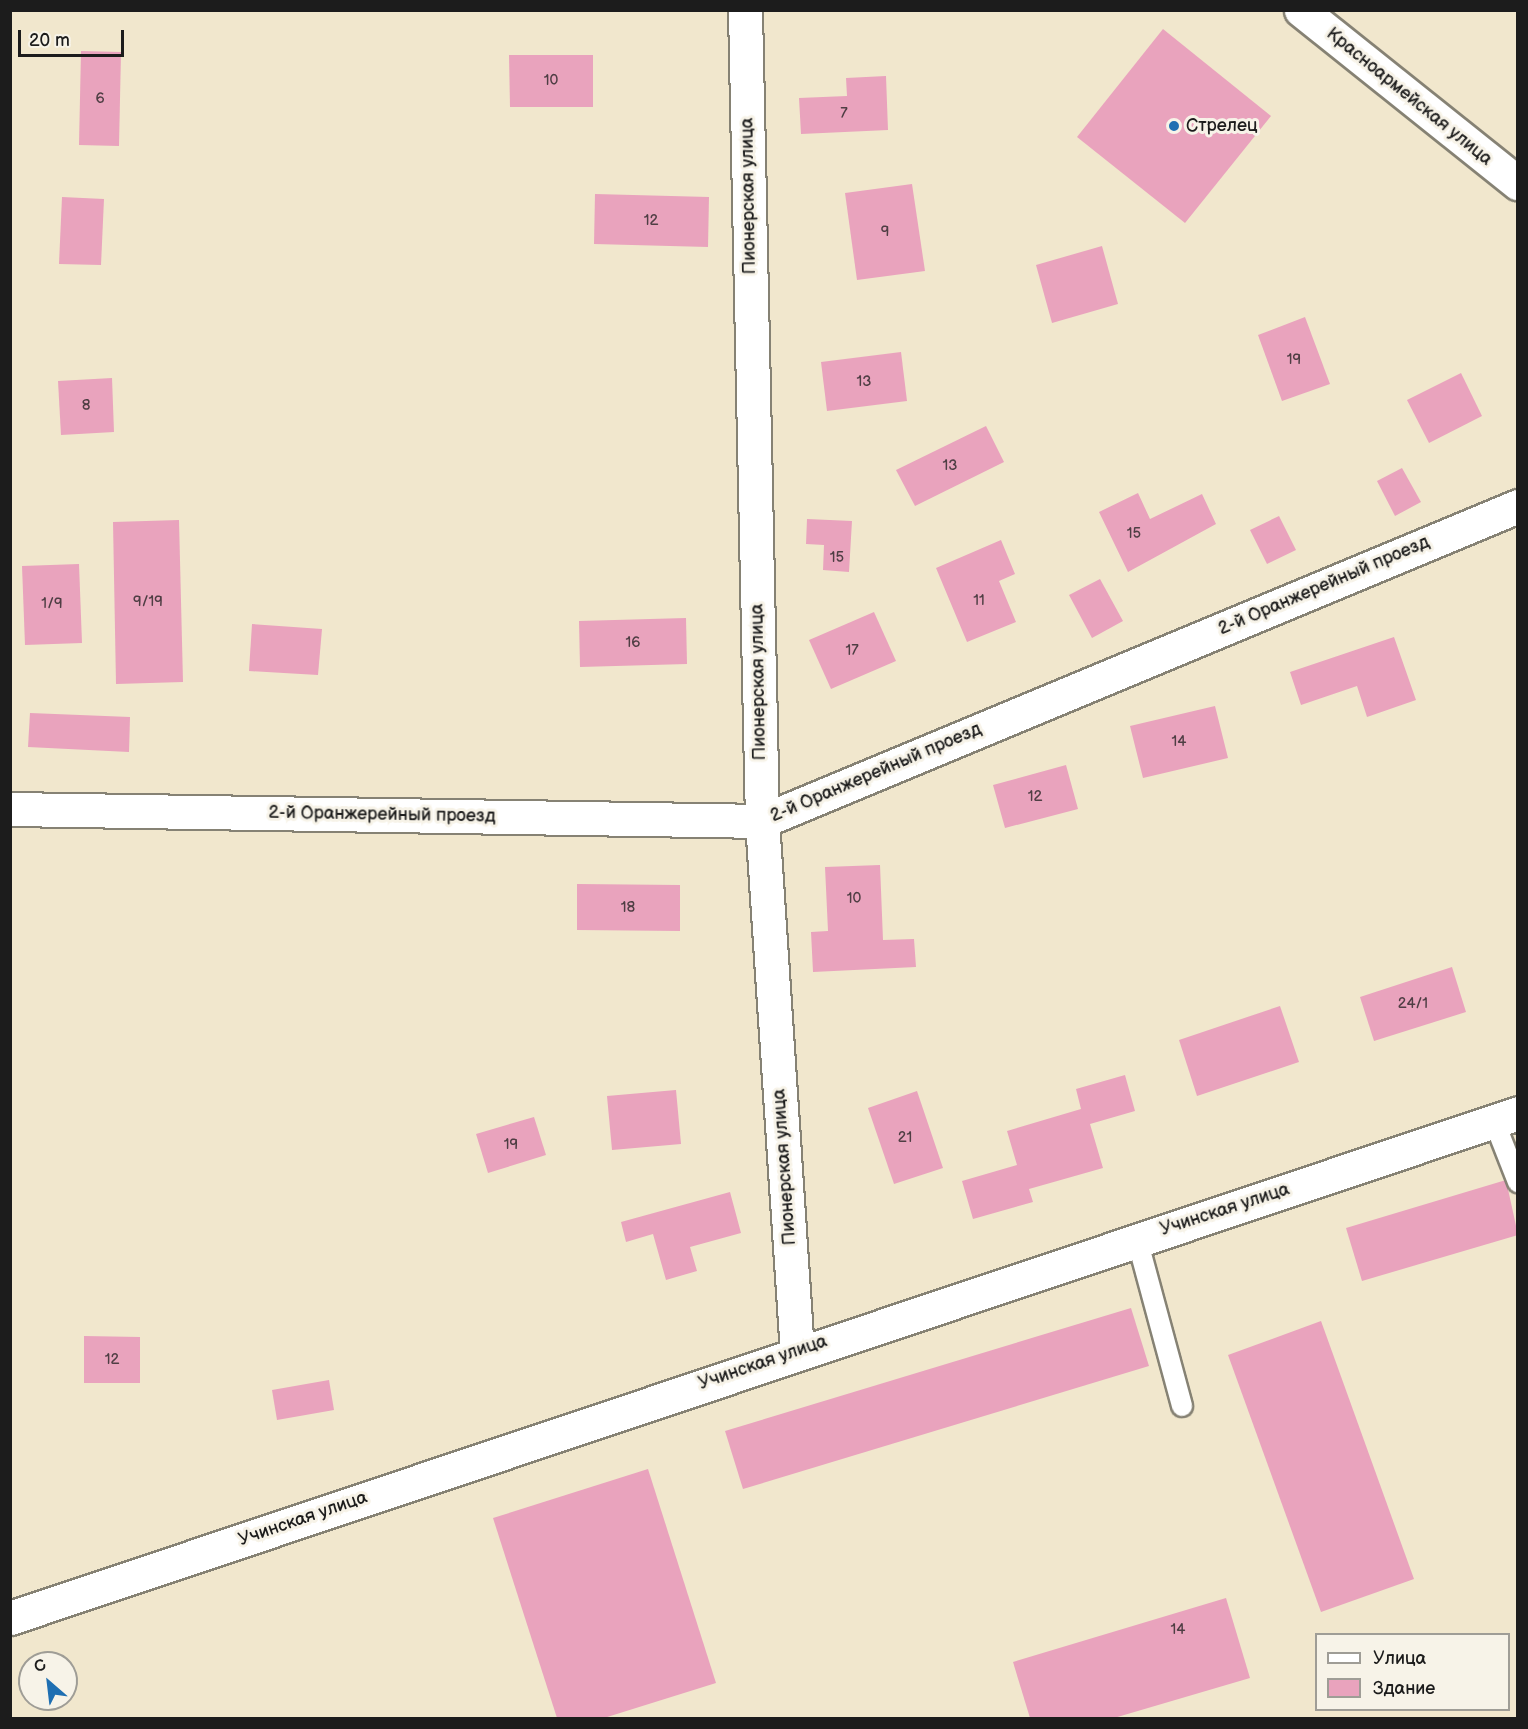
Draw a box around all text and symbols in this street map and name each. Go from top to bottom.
scale bar [21,18,128,56]
street label: Красноармейская улица [1322,23,1496,171]
text: 20 m [29,30,70,51]
house number: 10 [544,72,558,90]
house number: 6 [95,90,105,108]
house number: 7 [840,105,848,123]
place label: Стрелец [1186,115,1258,137]
street label: Пионерская улица [737,117,761,275]
marker: Стрелец [1167,119,1181,133]
house number: 12 [644,212,658,230]
house number: 9 [881,223,889,241]
house number: 19 [1287,351,1301,369]
house number: 13 [856,373,872,391]
house number: 8 [82,397,90,415]
house number: 13 [942,457,958,475]
house number: 15 [1127,525,1141,543]
street label: 2-й Оранжерейный проезд [1215,532,1433,640]
house number: 15 [830,549,844,567]
house number: 11 [973,592,985,610]
house number: 9/19 [133,593,163,611]
house number: 1/9 [41,595,63,613]
street label: Пионерская улица [747,603,771,761]
house number: 16 [626,634,640,652]
house number: 17 [845,642,859,660]
street label: 2-й Оранжерейный проезд [767,719,985,827]
house number: 14 [1172,733,1186,751]
house number: 12 [1028,788,1042,806]
street label: 2-й Оранжерейный проезд [268,802,496,828]
house number: 10 [847,890,861,908]
house number: 18 [621,899,635,917]
house number: 24/1 [1398,995,1428,1013]
street label: Пионерская улица [769,1088,801,1246]
house number: 21 [898,1129,912,1147]
house number: 19 [504,1136,518,1154]
street label: Учинская улица [1158,1179,1292,1241]
street label: Учинская улица [696,1331,830,1395]
house number: 12 [105,1351,119,1369]
street label: Учинская улица [236,1487,370,1551]
house number: 14 [1171,1621,1185,1639]
legend [1315,1633,1510,1711]
text: Улица [1373,1648,1426,1669]
north arrow [18,1651,78,1711]
text: С [31,1655,50,1677]
text: Здание [1373,1678,1435,1699]

